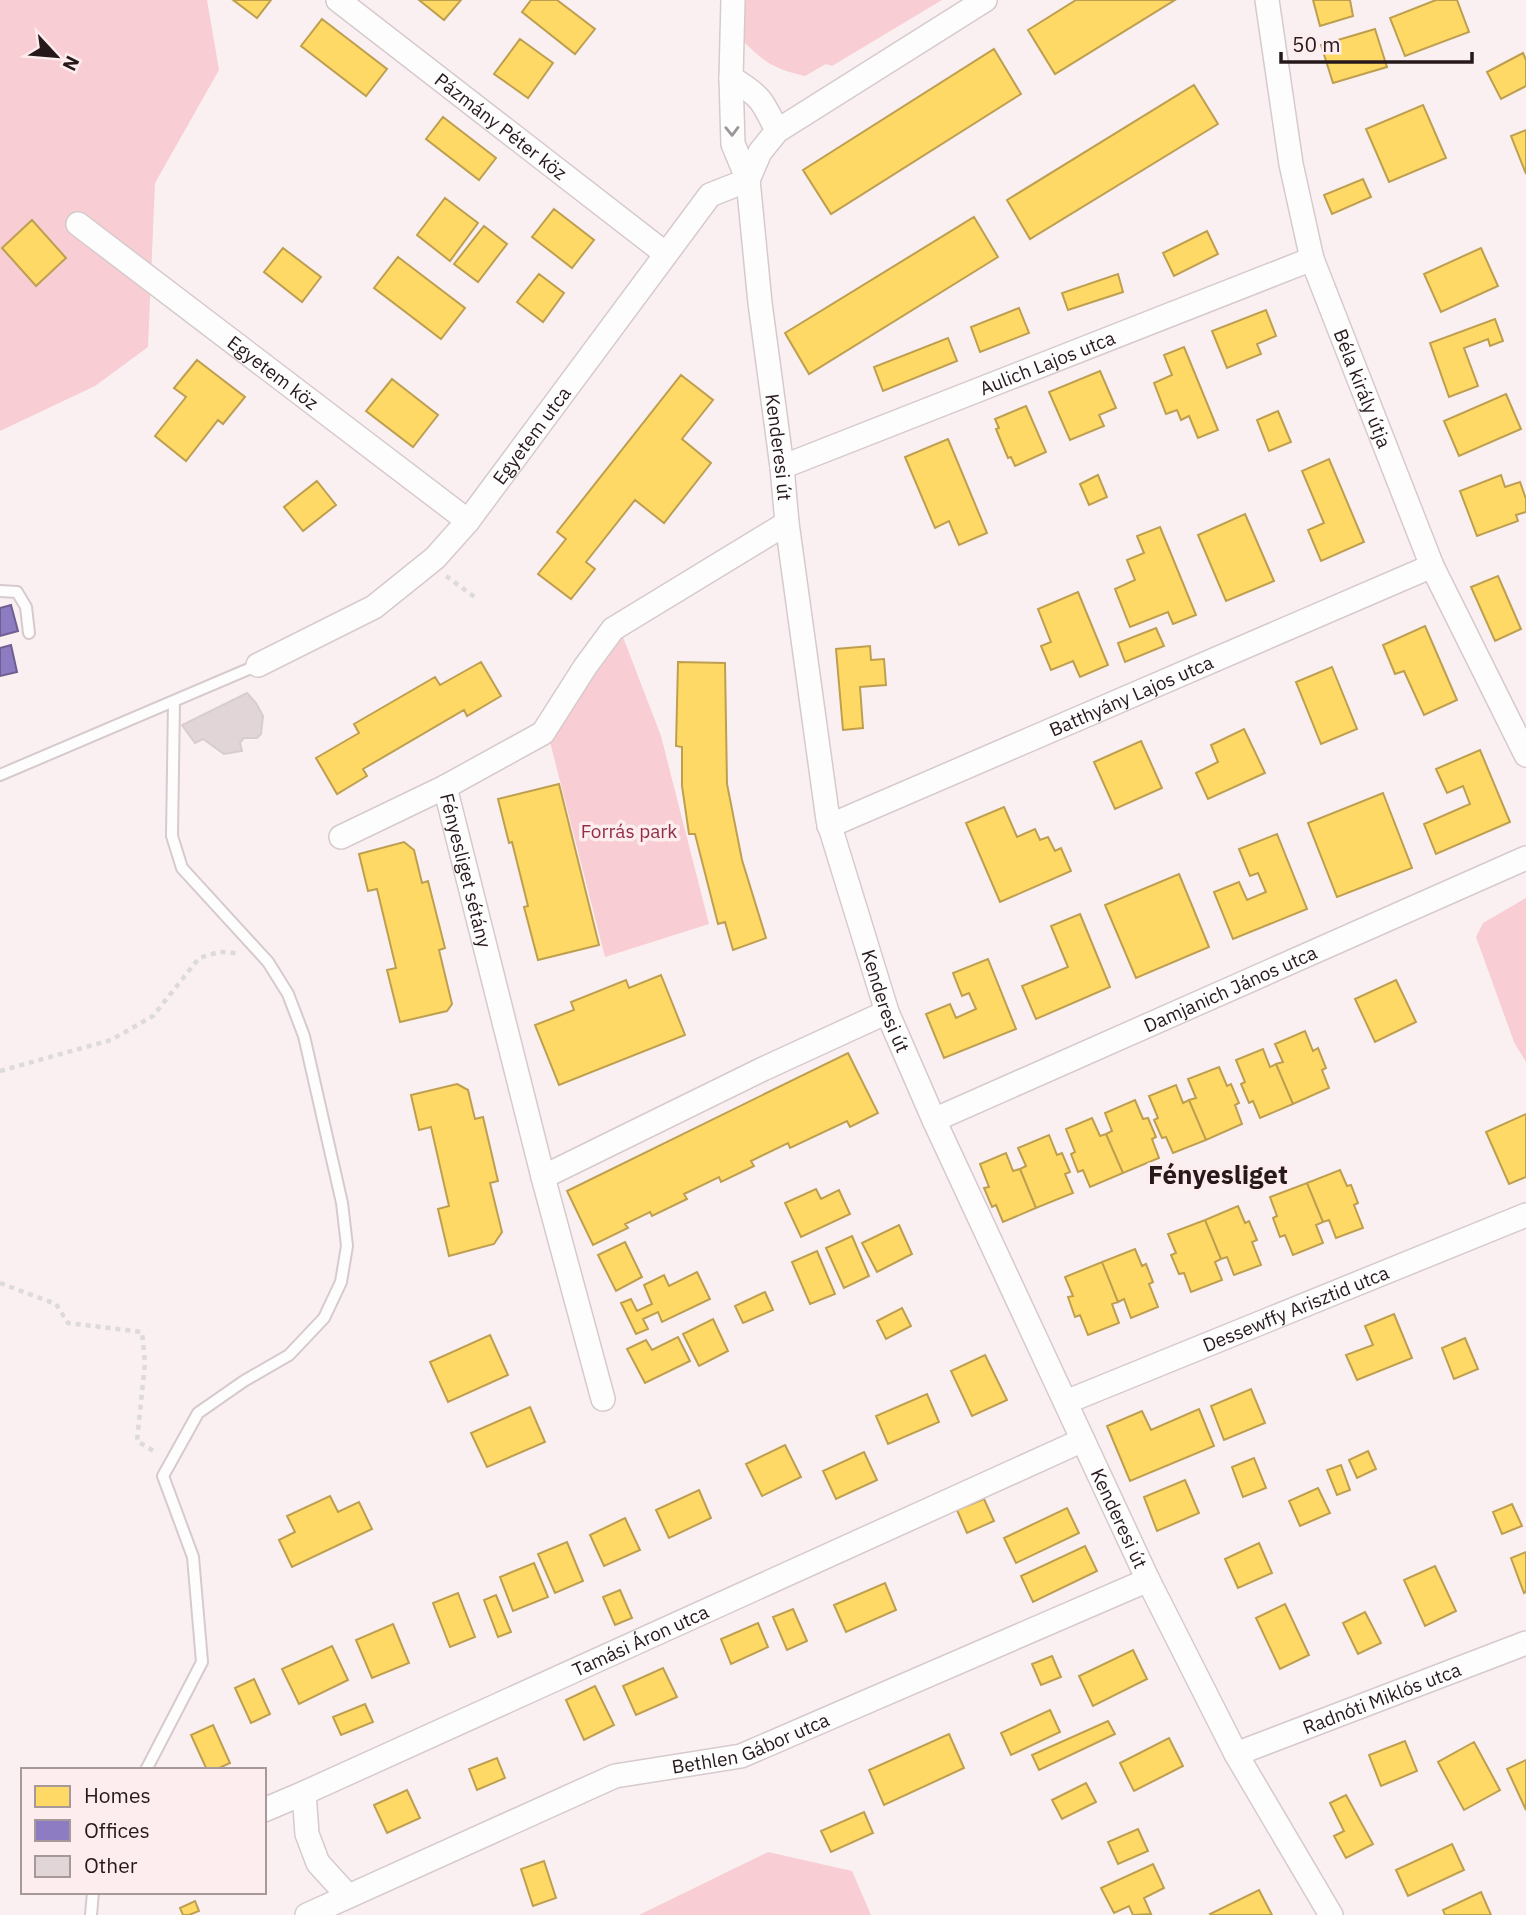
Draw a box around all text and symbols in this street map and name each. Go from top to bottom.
north arrow [21,21,91,91]
scale bar [1281,21,1472,65]
text: 50 m [1292,30,1341,58]
text: N [57,52,85,75]
street label: Pázmány Péter köz [430,67,572,185]
one-way arrow [725,125,740,136]
street label: Aulich Lajos utca [976,325,1119,400]
street label: Béla király útja [1329,325,1397,451]
street label: Egyetem köz [223,330,323,415]
street label: Egyetem utca [487,382,576,489]
street label: Kenderesi út [760,392,797,502]
street label: Batthyány Lajos utca [1045,650,1217,742]
street label: Fényesliget sétány [435,791,497,951]
park label: Forrás park [581,819,677,843]
street label: Damjanich János utca [1140,940,1321,1038]
street label: Kenderesi út [856,947,915,1056]
district label: Fényesliget [1148,1157,1288,1191]
street label: Dessewffy Arisztid utca [1199,1260,1392,1357]
street label: Kenderesi út [1086,1464,1153,1572]
street label: Tamási Áron utca [568,1599,712,1682]
street label: Radnóti Miklós utca [1299,1657,1464,1739]
street label: Bethlen Gábor utca [670,1707,833,1779]
legend [21,1768,266,1894]
text: Homes [84,1781,151,1809]
text: Offices [84,1816,150,1844]
text: Other [84,1851,138,1879]

